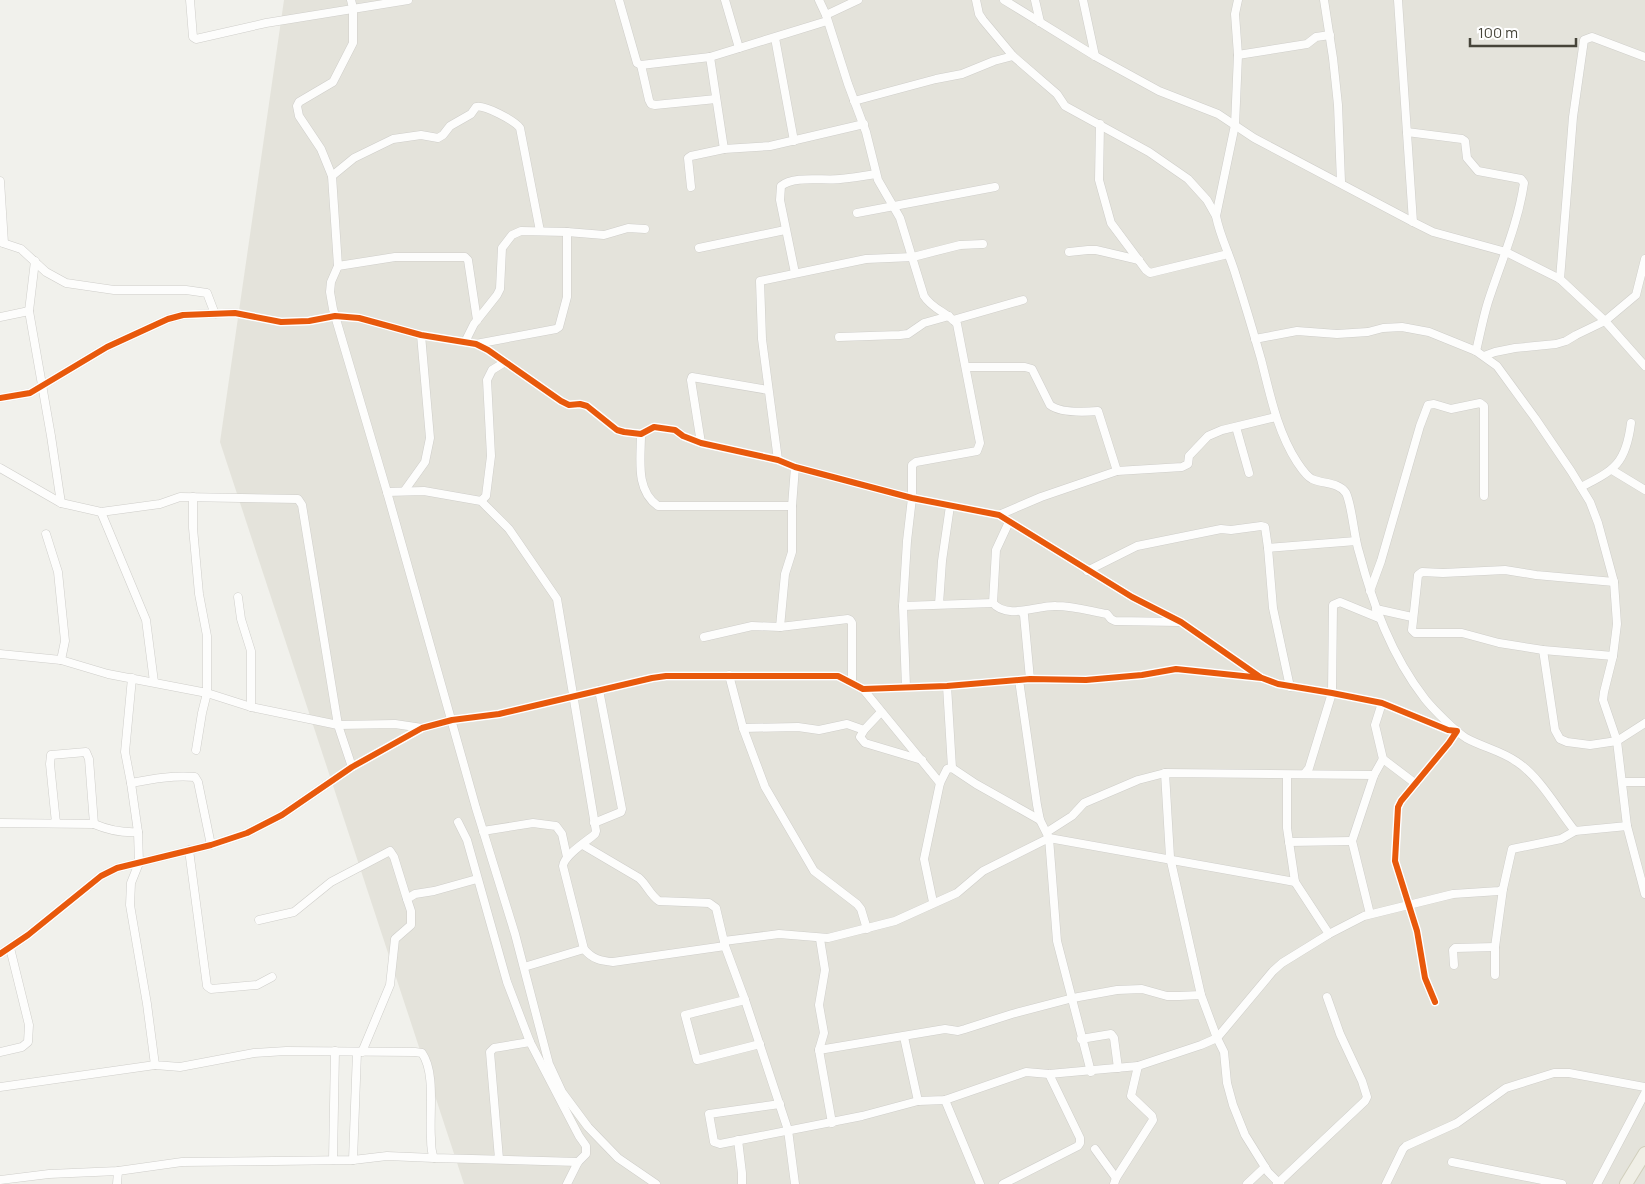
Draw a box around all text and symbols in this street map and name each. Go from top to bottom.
scale bar [1470,15,1576,47]
text: 100 m [1478,22,1518,43]

